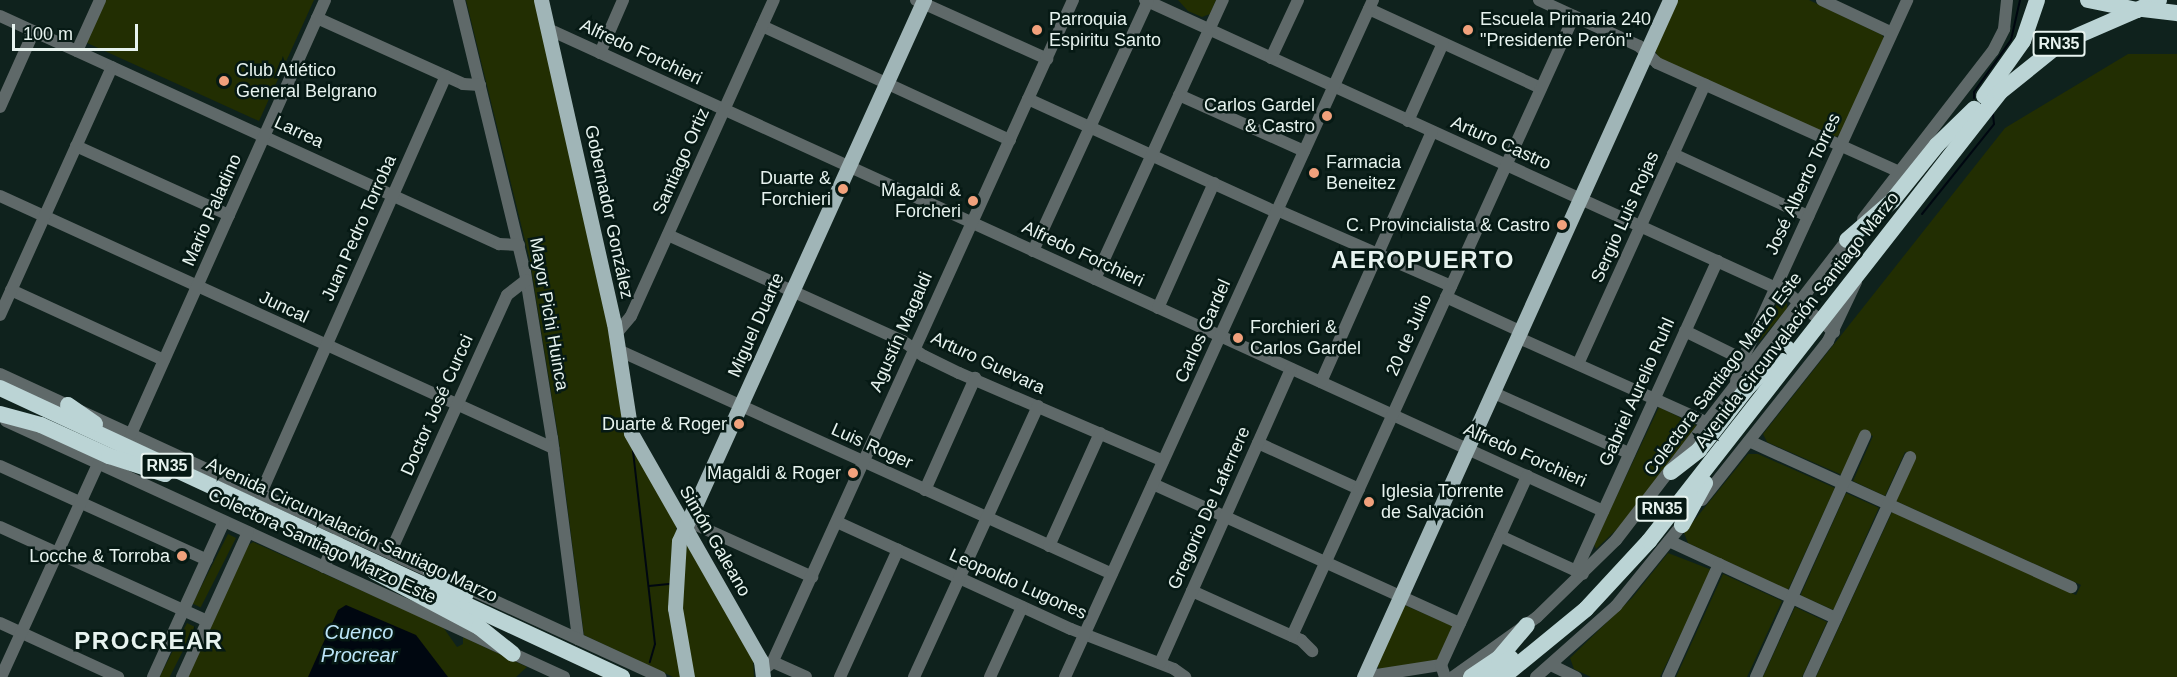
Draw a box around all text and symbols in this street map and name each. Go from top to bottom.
place label: Parroquia Espiritu Santo [1049,9,1161,52]
place label: Escuela Primaria 240 "Presidente Perón" [1480,9,1651,52]
scale bar [15,12,141,50]
street label: Alfredo Forchieri [577,14,705,90]
marker: Parroquia Espiritu Santo [1030,23,1044,37]
marker: Escuela Primaria 240 "Presidente Perón" [1461,23,1475,37]
text: 100 m [23,24,73,44]
road number: RN35 [2032,31,2086,57]
place label: Club Atlético General Belgrano [236,60,377,103]
marker: Club Atlético General Belgrano [217,74,231,88]
place label: Carlos Gardel & Castro [1204,95,1315,138]
street label: Santiago Ortiz [648,105,714,217]
marker: Carlos Gardel & Castro [1320,109,1334,123]
street label: José Alberto Torres [1760,109,1846,259]
street label: Larrea [271,111,327,153]
street label: Arturo Castro [1448,111,1554,175]
street label: Gobernador González [580,123,638,301]
street label: Sergio Luis Rojas [1586,148,1664,286]
street label: Mario Paladino [178,151,246,269]
street label: Juan Pedro Torroba [317,151,401,305]
place label: Farmacia Beneitez [1326,152,1401,195]
marker: Farmacia Beneitez [1307,166,1321,180]
place label: Duarte & Forchieri [760,168,831,210]
place label: Magaldi & Forcheri [881,180,961,222]
marker: Duarte & Forchieri [836,182,850,196]
street label: Avenida Circunvalación Santiago Marzo [1690,188,1904,452]
marker: Magaldi & Forcheri [966,194,980,208]
place label: C. Provincialista & Castro [1346,214,1550,236]
street label: Alfredo Forchieri [1019,216,1147,292]
marker: C. Provincialista & Castro [1555,218,1569,232]
street label: Mayor Pichi Huinca [525,236,573,392]
district label: AEROPUERTO [1331,246,1515,274]
street label: Colectora Santiago Marzo Este [1639,268,1807,480]
street label: Miguel Duarte [723,269,789,381]
street label: Agustín Magaldi [865,269,937,395]
street label: Carlos Gardel [1171,276,1235,386]
street label: Juncal [256,286,312,328]
street label: 20 de Julio [1381,291,1437,379]
street label: Gabriel Aurelio Ruhl [1594,314,1680,470]
place label: Forchieri & Carlos Gardel [1250,317,1361,360]
street label: Arturo Guevara [928,327,1048,399]
street label: Doctor José Curcci [396,331,478,479]
marker: Forchieri & Carlos Gardel [1231,331,1245,345]
place label: Duarte & Roger [602,413,727,435]
marker: Duarte & Roger [732,417,746,431]
street label: Luis Roger [828,418,916,474]
street label: Alfredo Forchieri [1460,418,1590,492]
street label: Gregorio De Laferrere [1163,423,1255,593]
road number: RN35 [140,453,194,479]
street label: Avenida Circunvalación Santiago Marzo [203,453,501,607]
place label: Magaldi & Roger [707,462,841,484]
marker: Magaldi & Roger [846,466,860,480]
place label: Iglesia Torrente de Salvación [1381,481,1504,524]
street label: Simón Galeano [675,482,755,600]
street label: Colectora Santiago Marzo Este [205,484,439,608]
marker: Iglesia Torrente de Salvación [1362,495,1376,509]
road number: RN35 [1635,496,1689,522]
street label: Leopoldo Lugones [946,544,1090,624]
place label: Locche & Torroba [29,545,170,567]
marker: Locche & Torroba [175,549,189,563]
water label: Cuenco Procrear [321,621,397,668]
district label: PROCREAR [74,627,224,655]

